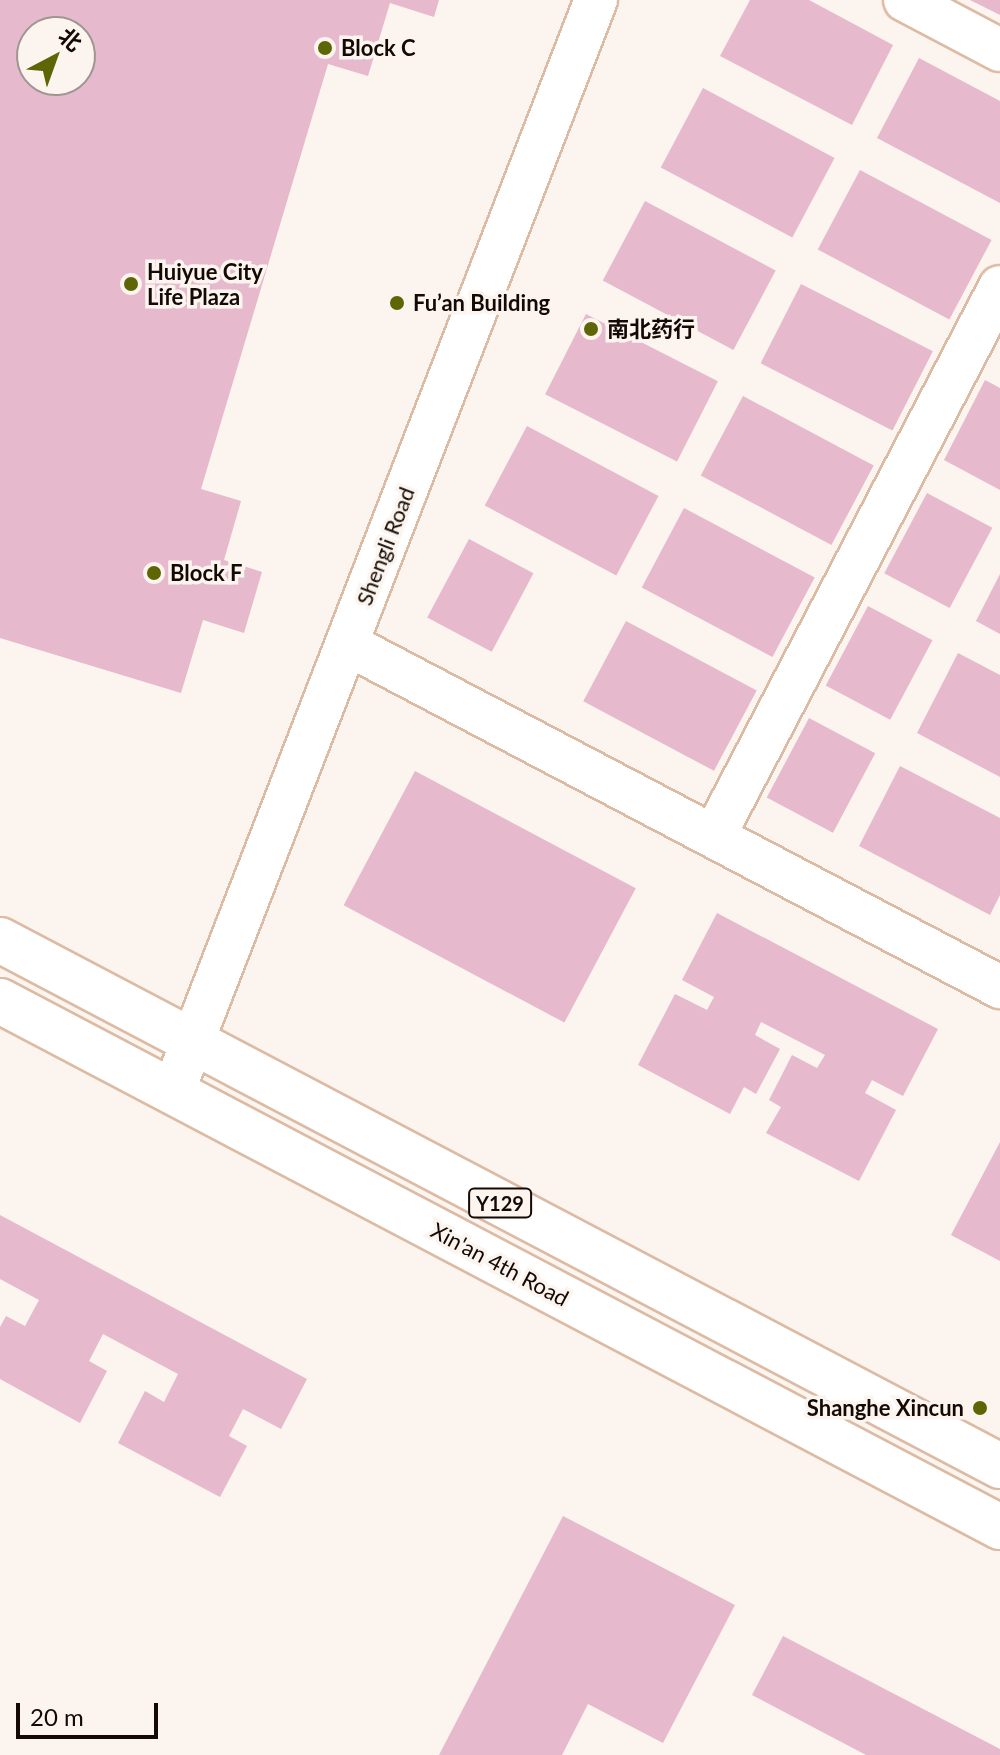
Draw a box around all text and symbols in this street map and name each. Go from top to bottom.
north arrow [16,16,96,96]
text: 北 [54,22,88,56]
place label: Block C [341,35,416,61]
marker: Block C [316,39,334,57]
place label: Huiyue City Life Plaza [147,258,263,310]
marker: Huiyue City Life Plaza [122,275,140,293]
place label: Fu’an Building [413,290,550,316]
marker: Fu’an Building [388,294,406,312]
place label: 南北药行 [607,316,695,342]
marker: 南北药行 [582,320,600,338]
street label: Shengli Road [350,483,420,609]
place label: Block F [170,560,243,586]
marker: Block F [145,564,163,582]
road number: Y129 [468,1187,532,1219]
street label: Xin'an 4th Road [427,1217,573,1311]
place label: Shanghe Xincun [807,1395,964,1421]
marker: Shanghe Xincun [971,1399,989,1417]
scale bar [20,1687,162,1737]
text: 20 m [30,1702,84,1731]

